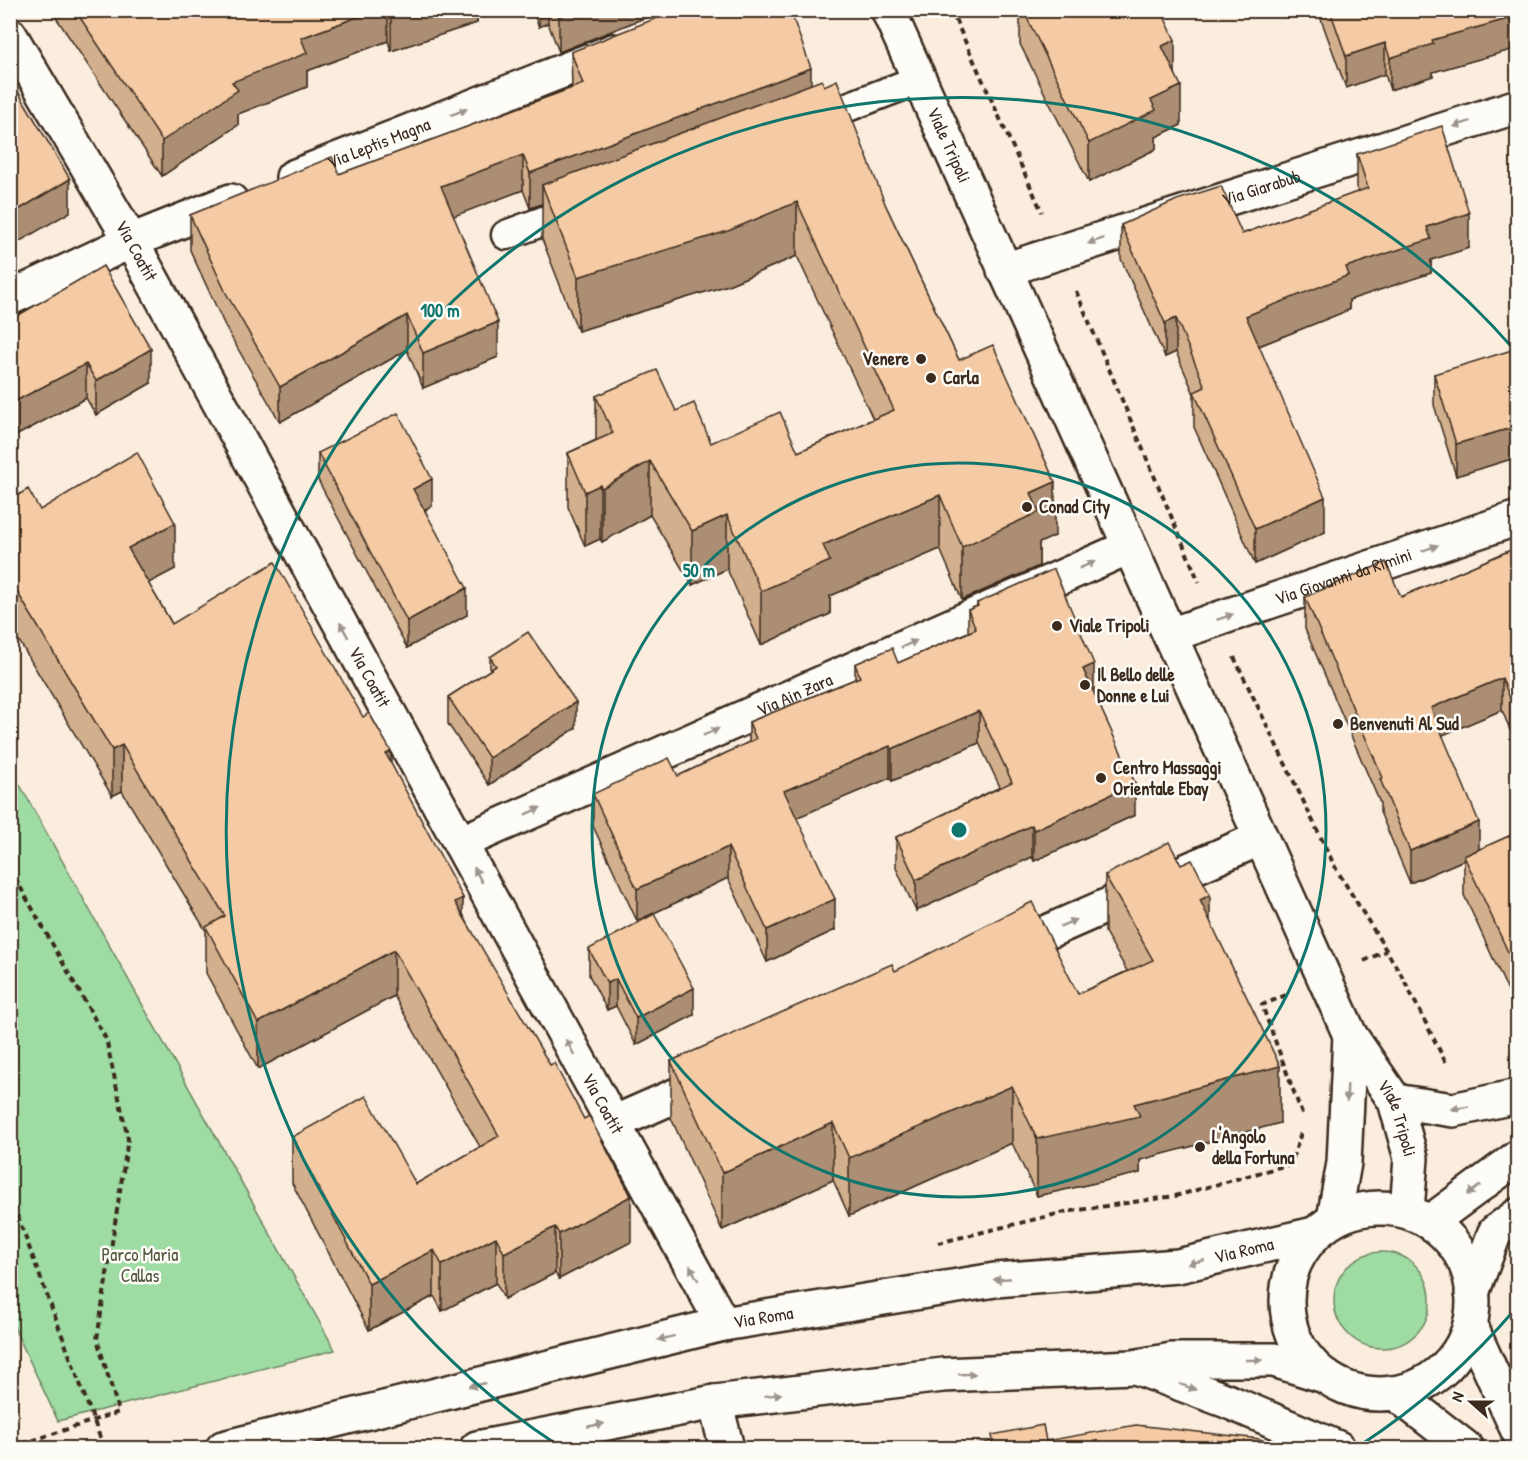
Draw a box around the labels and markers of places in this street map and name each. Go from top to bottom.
place label: Venere [862,346,910,371]
marker: Venere [914,352,928,366]
place label: Carla [943,365,980,390]
marker: Carla [924,371,938,385]
place label: Conad City [1039,494,1111,520]
marker: Conad City [1020,500,1034,514]
place label: Viale Tripoli [1069,613,1149,639]
marker: Viale Tripoli [1050,619,1064,633]
place label: Il Bello delle Donne e Lui [1097,662,1176,708]
marker: Il Bello delle Donne e Lui [1078,678,1092,692]
place label: Benvenuti Al Sud [1350,711,1459,736]
marker: Benvenuti Al Sud [1331,717,1345,731]
place label: Centro Massaggi Orientale Ebay [1113,755,1221,802]
marker: Centro Massaggi Orientale Ebay [1094,771,1108,785]
centre of rings [949,820,969,840]
place label: L'Angolo della Fortuna [1212,1124,1296,1170]
marker: L'Angolo della Fortuna [1193,1140,1207,1154]

